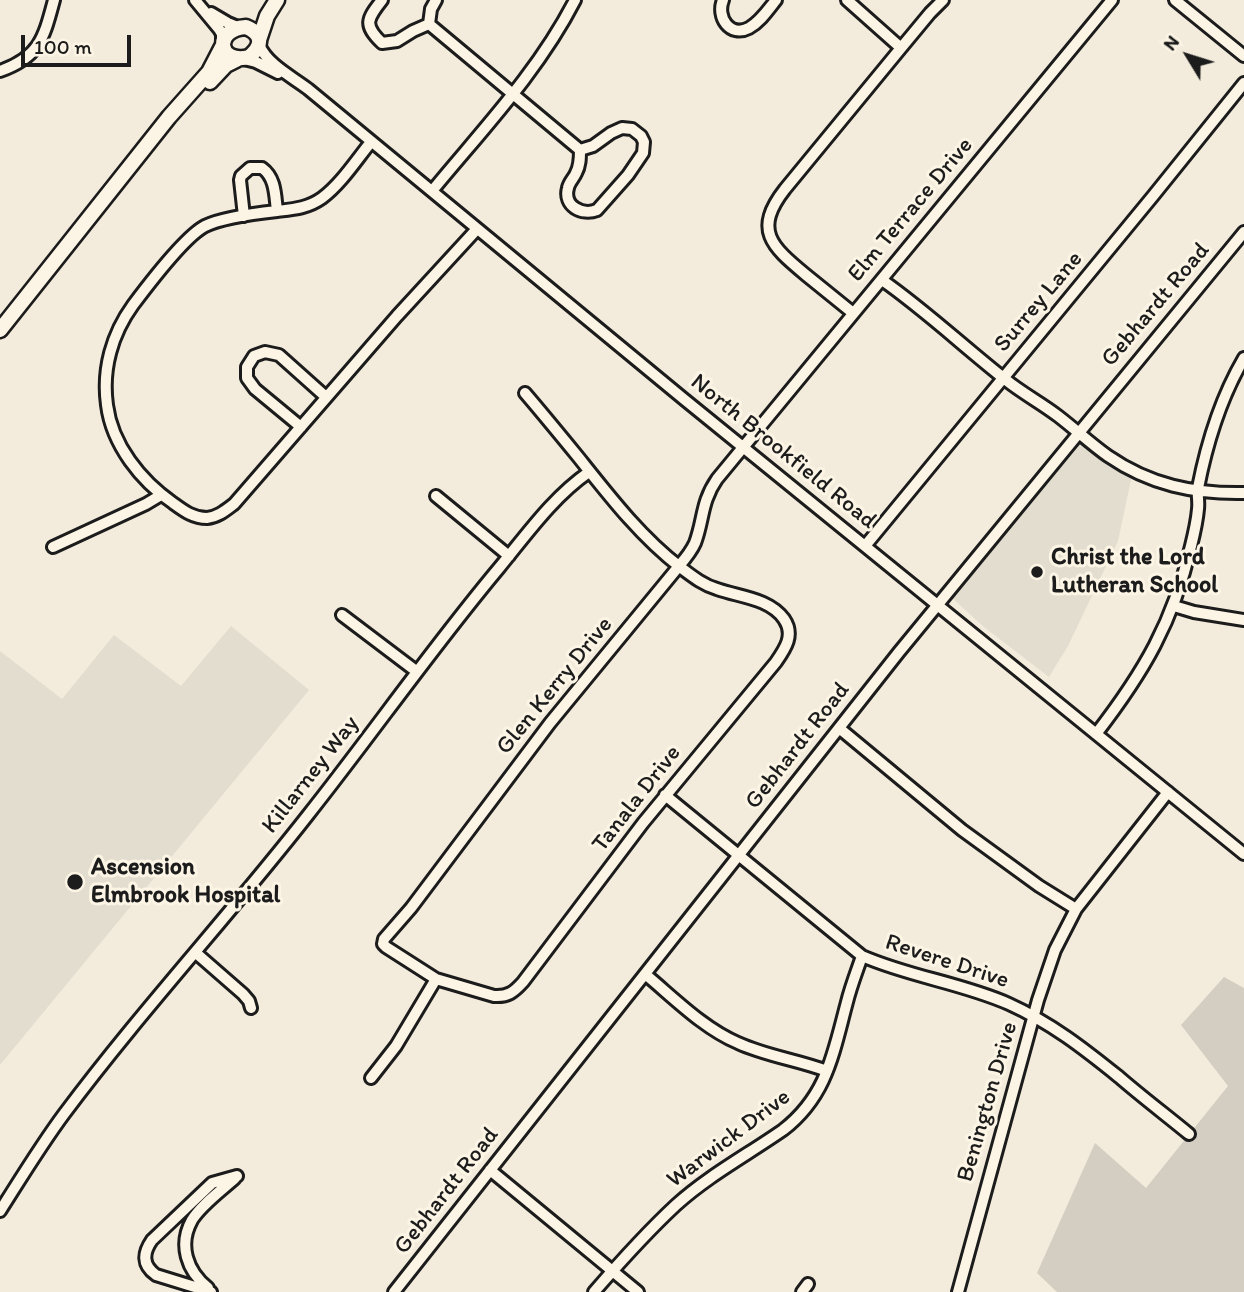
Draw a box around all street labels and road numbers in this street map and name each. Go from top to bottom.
street label: Elm Terrace Drive [842,132,980,288]
street label: Gebhardt Road [1096,237,1216,373]
street label: Surrey Lane [988,246,1090,358]
street label: North Brookfield Road [684,368,882,536]
street label: Glen Kerry Drive [491,611,619,761]
street label: Gebhardt Road [739,677,857,815]
street label: Killarney Way [256,710,366,840]
street label: Tanala Drive [586,740,688,858]
street label: Revere Drive [881,928,1013,996]
street label: Benington Drive [951,1019,1025,1185]
street label: Warwick Drive [662,1083,796,1195]
street label: Gebhardt Road [388,1122,506,1260]

